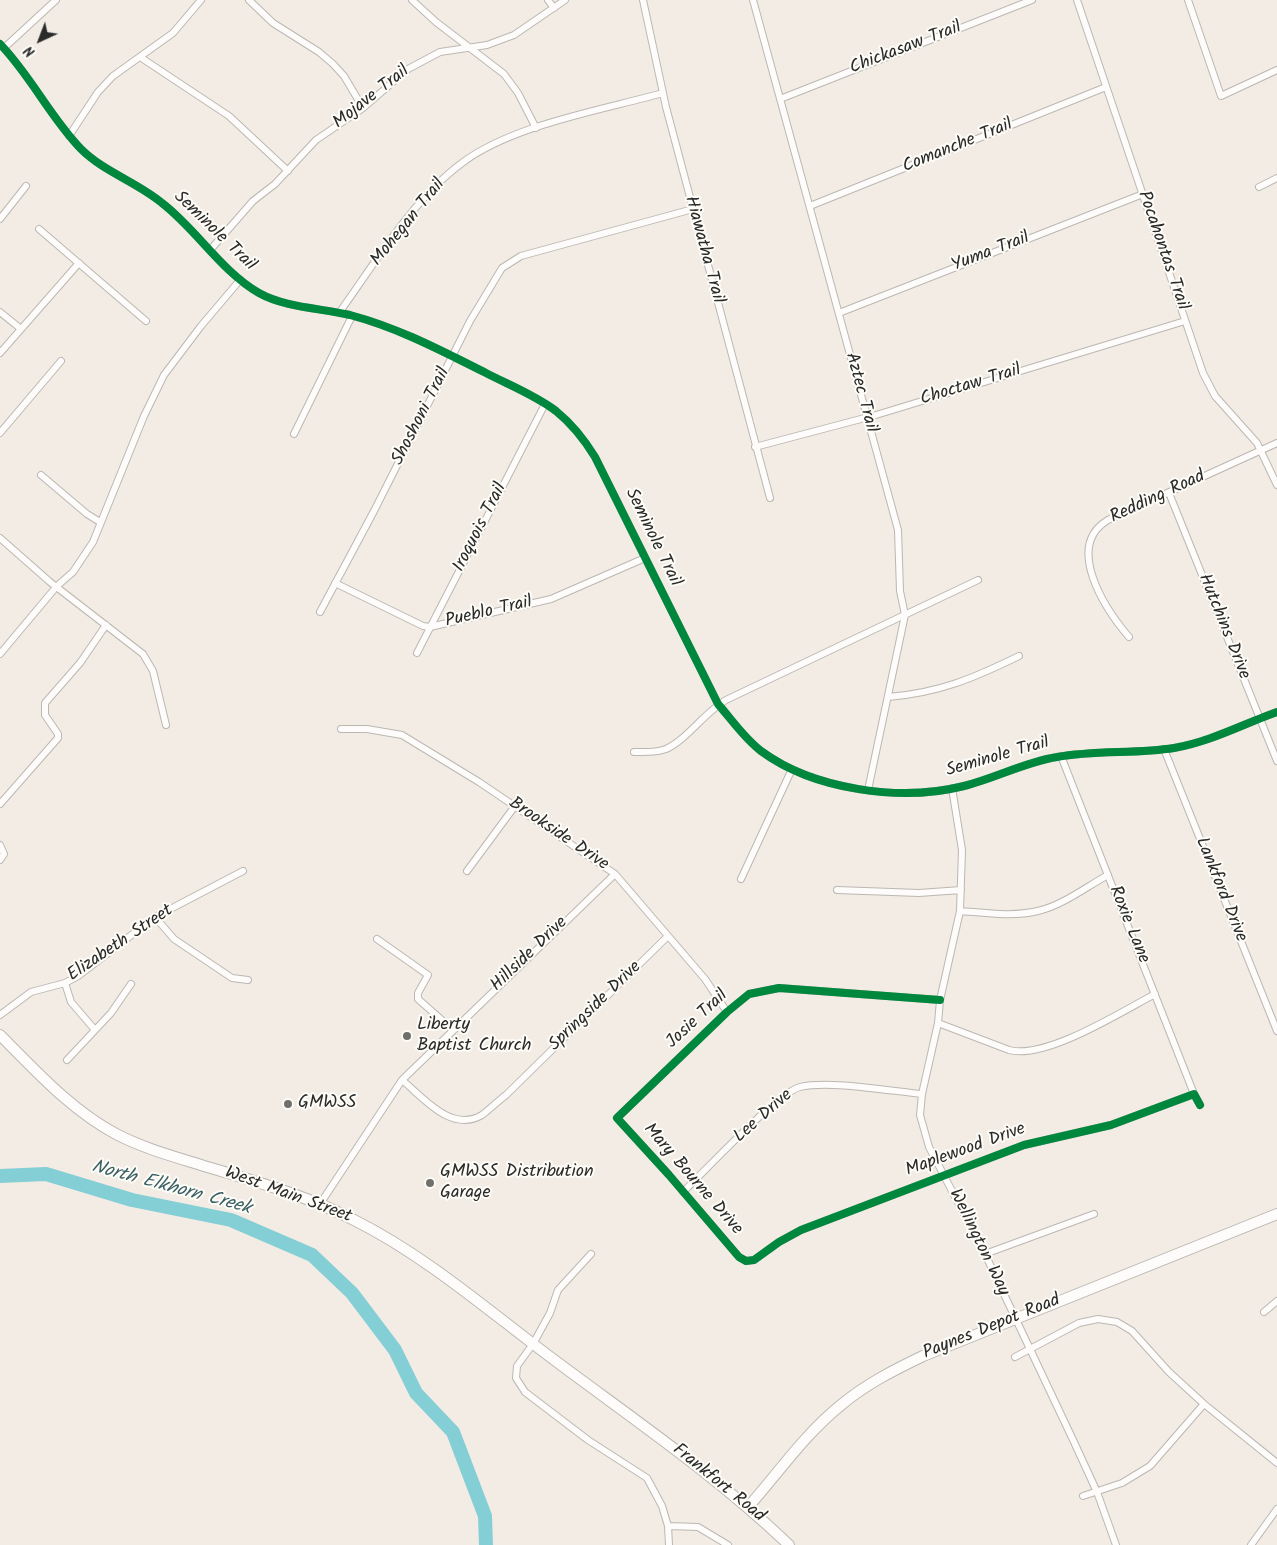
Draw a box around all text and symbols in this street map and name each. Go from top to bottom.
north arrow [15,15,65,65]
street label: Chickasaw Trail [847,18,965,80]
text: N [19,40,41,62]
street label: Mojave Trail [329,61,415,135]
street label: Comanche Trail [900,115,1016,179]
street label: Mohegan Trail [367,175,451,271]
street label: Seminole Trail [168,187,260,277]
street label: Pocahontas Trail [1131,188,1193,314]
street label: Hiawatha Trail [678,194,728,306]
street label: Yuma Trail [949,228,1033,278]
street label: Aztec Trail [839,351,881,435]
street label: Choctaw Trail [918,360,1024,412]
street label: Shoshoni Trail [388,365,456,469]
street label: Redding Road [1107,467,1209,529]
street label: Iroquois Trail [449,480,513,576]
street label: Seminole Trail [619,485,685,591]
street label: Hutchins Drive [1192,571,1254,683]
street label: Pueblo Trail [443,593,535,633]
street label: Seminole Trail [944,733,1052,783]
street label: Brookside Drive [504,794,612,876]
street label: Lankford Drive [1189,835,1251,945]
street label: Roxie Lane [1103,883,1153,967]
street label: Elizabeth Street [64,901,178,987]
street label: Hillside Drive [487,913,573,997]
street label: Springside Drive [545,957,647,1057]
street label: Josie Trail [663,986,733,1054]
place label: Liberty Baptist Church [417,1015,531,1058]
marker: Liberty Baptist Church [401,1030,413,1042]
street label: Lee Drive [730,1086,798,1148]
place label: GMWSS [298,1093,356,1115]
marker: GMWSS [282,1098,294,1110]
street label: Maplewood Drive [903,1119,1029,1183]
street label: Mary Bourne Drive [638,1120,746,1240]
water label: North Elkhorn Creek [89,1157,253,1221]
place label: GMWSS Distribution Garage [440,1162,593,1204]
street label: West Main Street [222,1163,354,1229]
marker: GMWSS Distribution Garage [424,1177,436,1189]
street label: Wellington Way [943,1186,1013,1300]
street label: Paynes Depot Road [920,1291,1064,1365]
street label: Frankfort Road [667,1440,769,1528]

